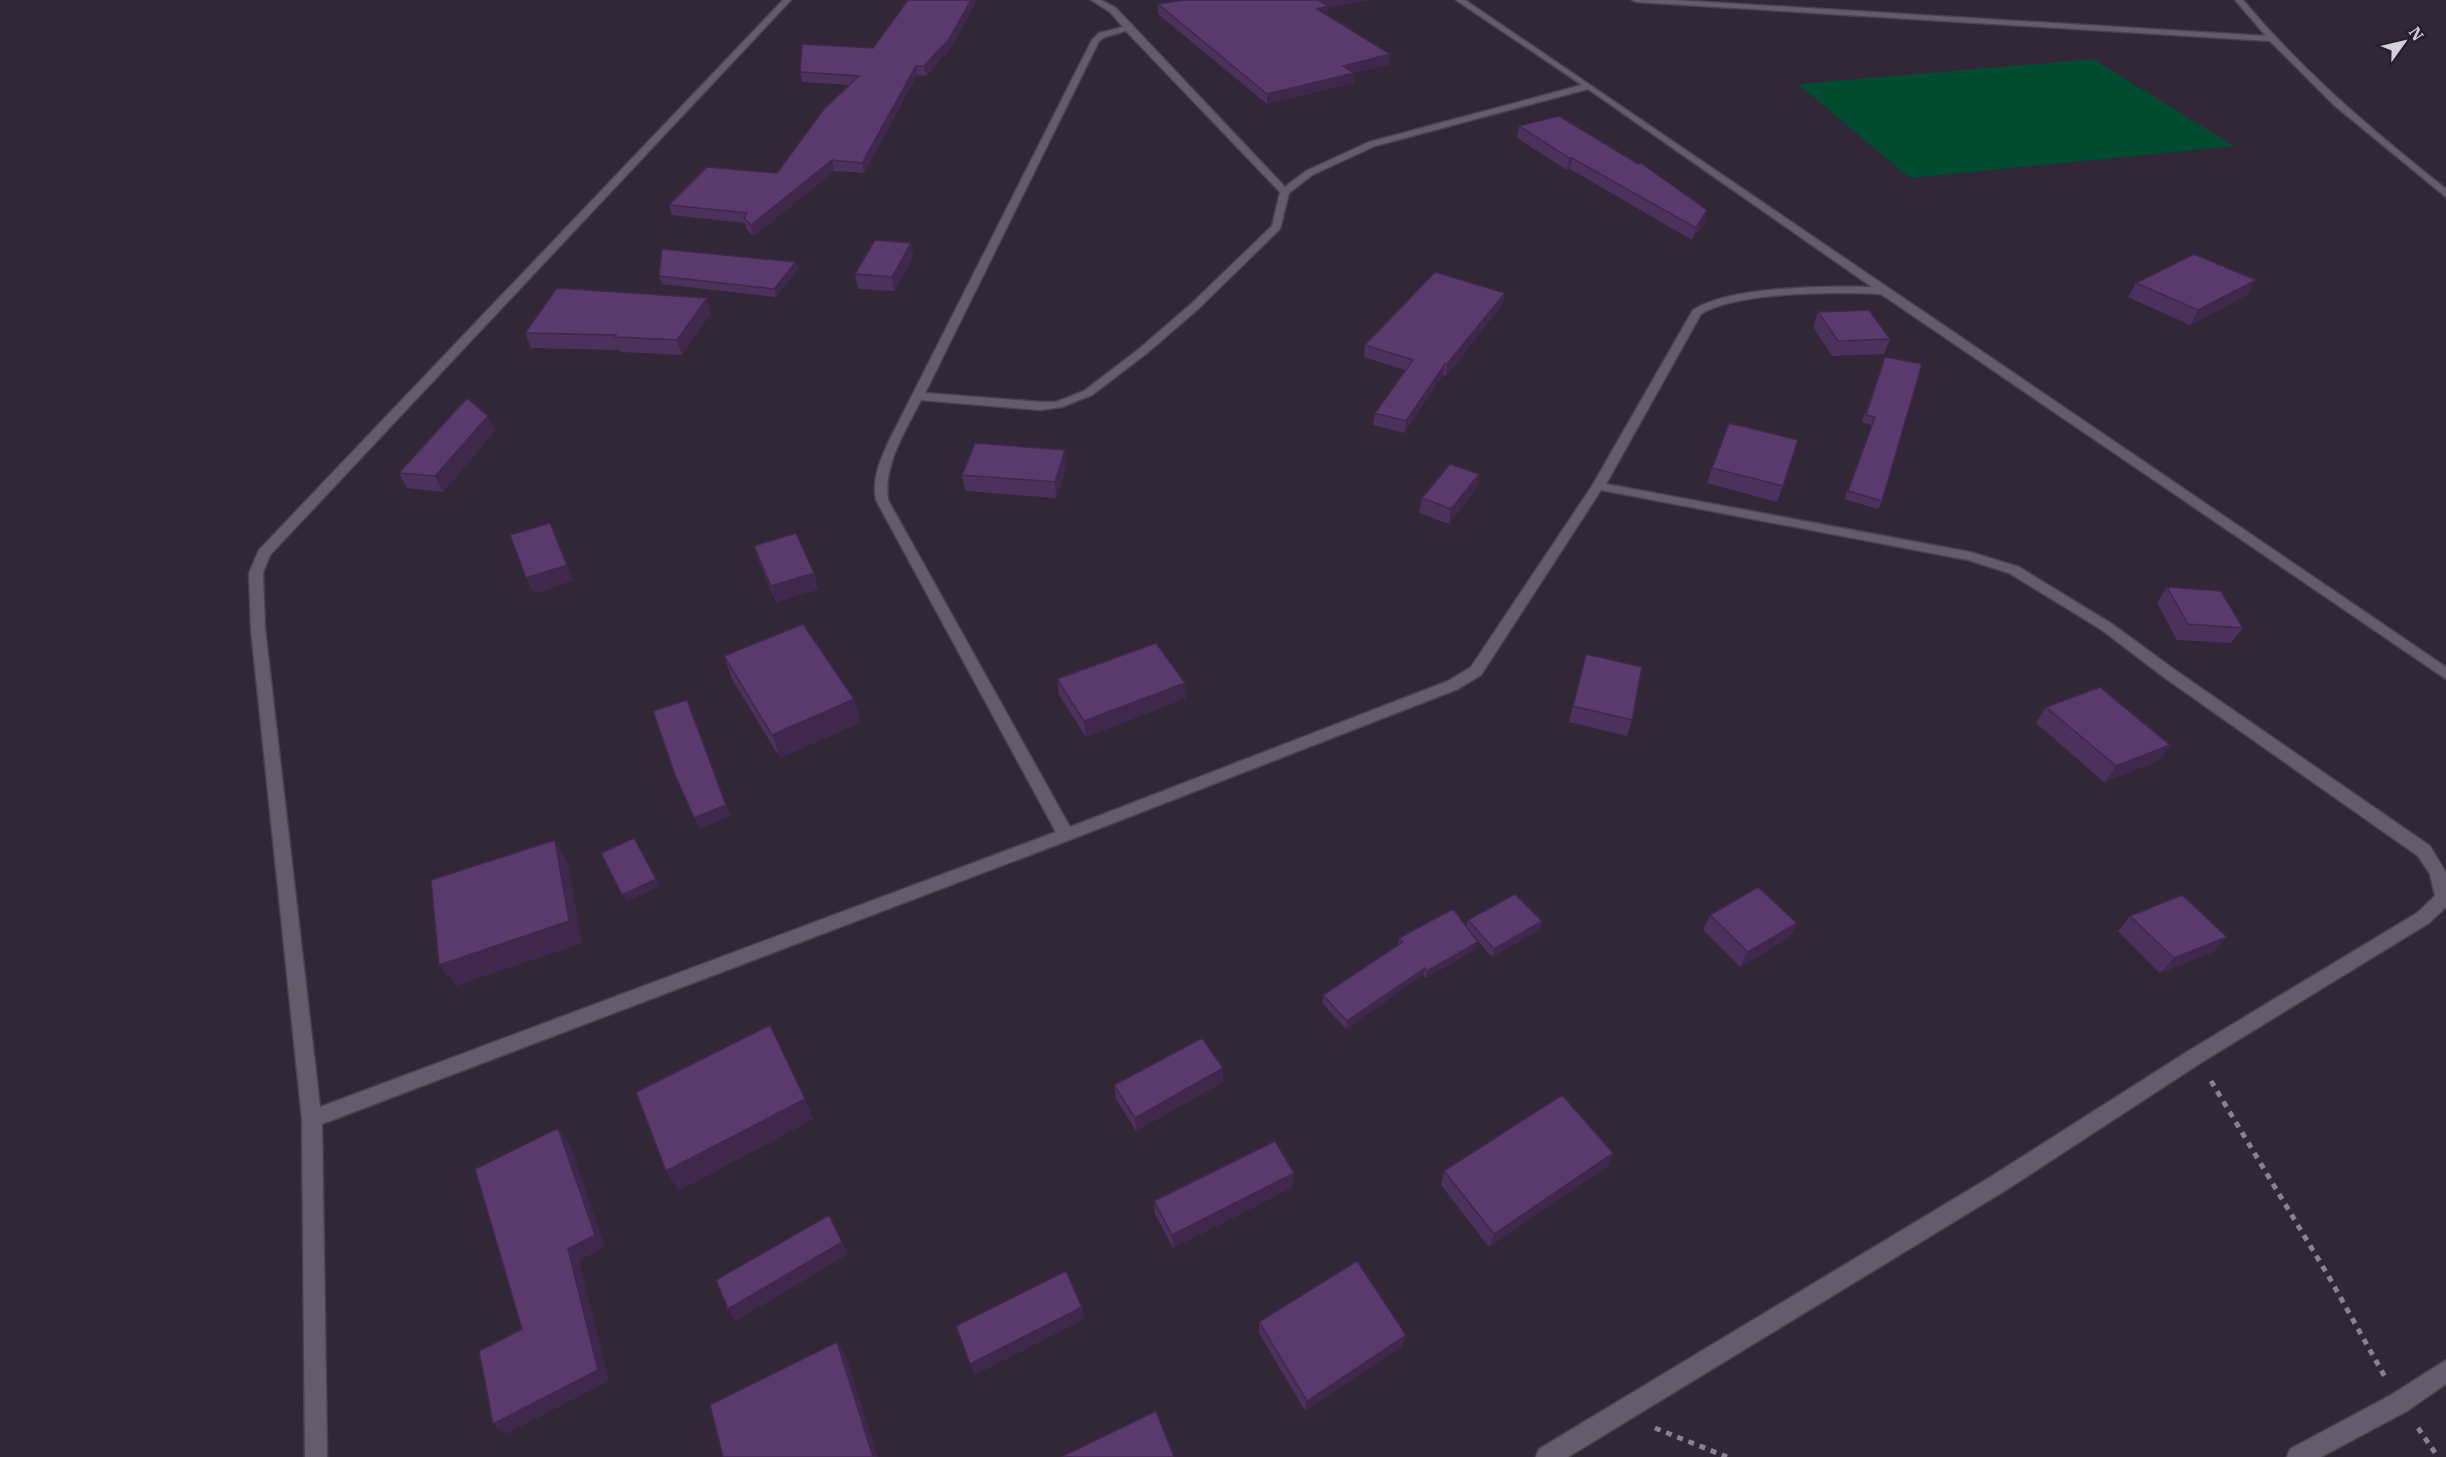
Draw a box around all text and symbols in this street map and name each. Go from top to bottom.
north arrow [2374,12,2434,72]
text: N [2405,23,2428,44]

